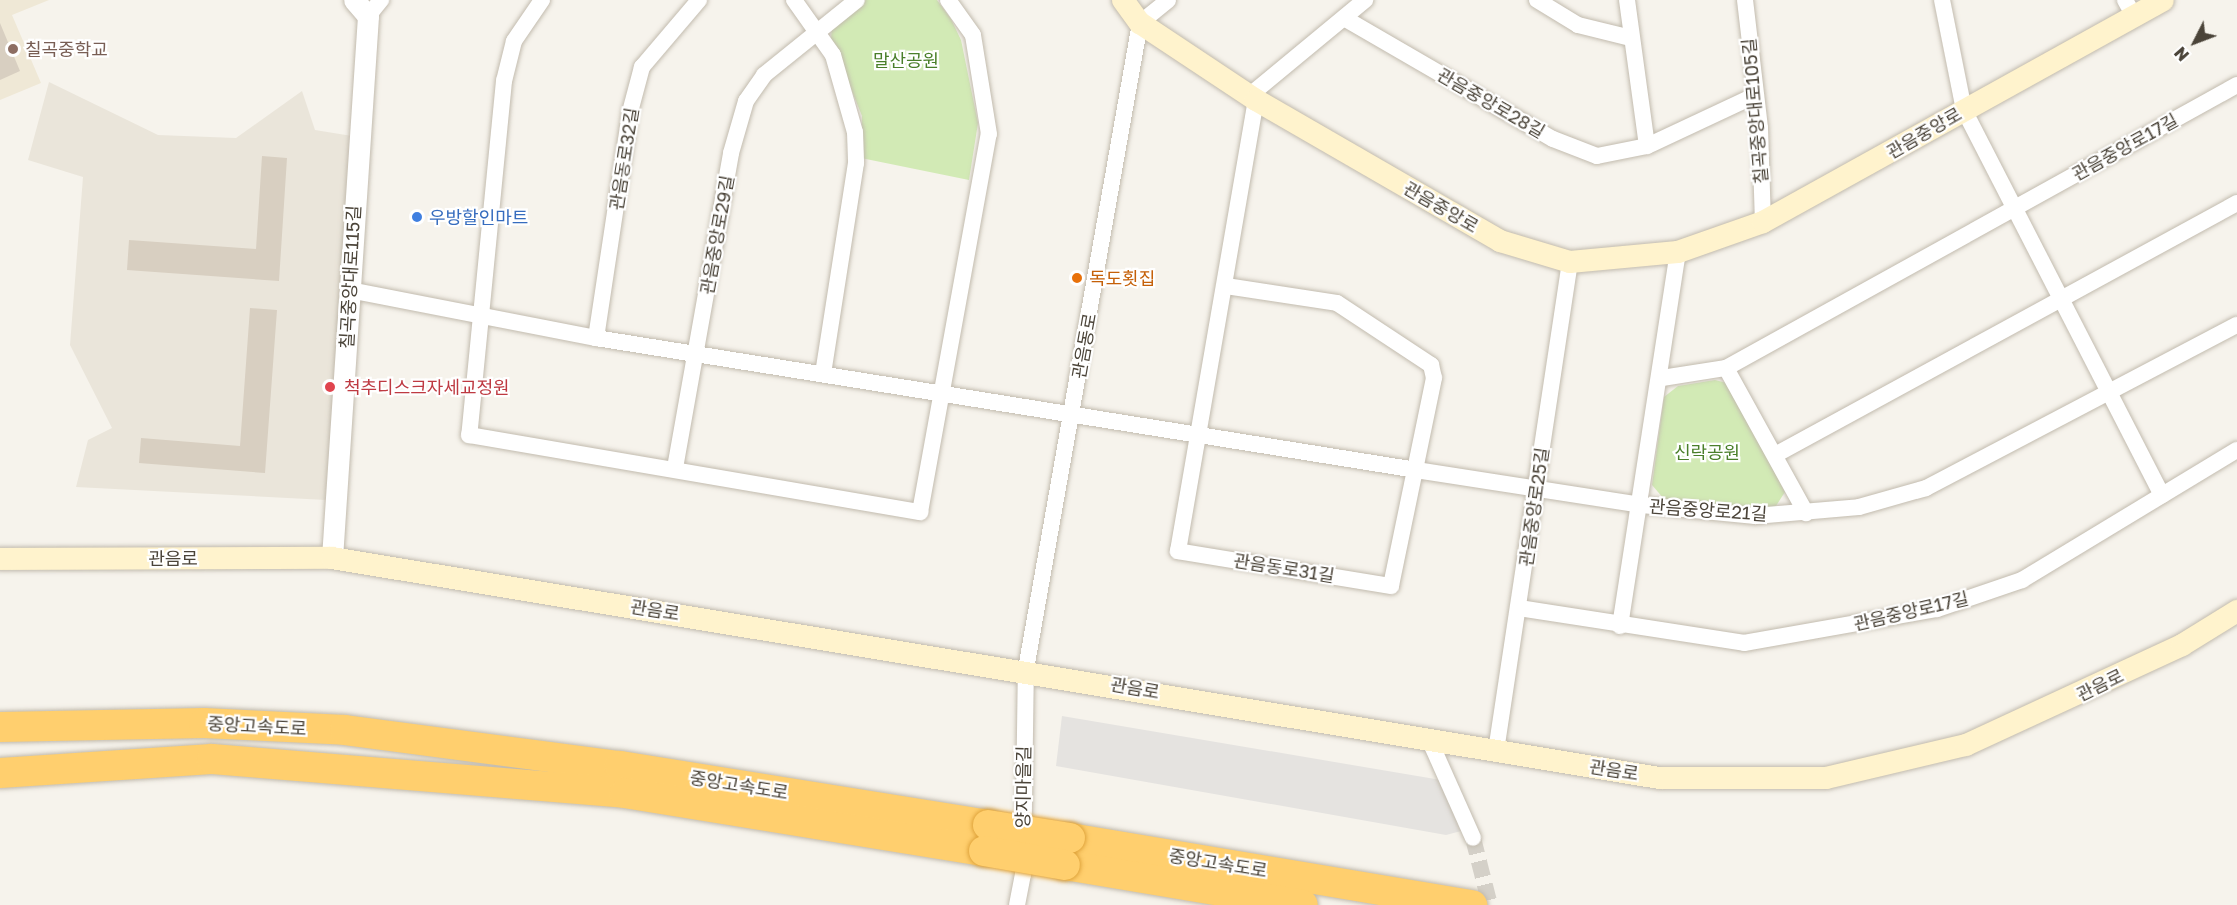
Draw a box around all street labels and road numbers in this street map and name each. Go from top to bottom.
street label: 칠곡중앙대로105길 [1738,37,1772,185]
street label: 관음중앙로28길 [1433,63,1549,143]
street label: 관음중앙로 [1883,103,1965,163]
street label: 관음동로32길 [605,106,643,212]
street label: 관음중앙로17길 [2068,109,2182,185]
street label: 관음중앙로29길 [696,174,738,296]
street label: 관음중앙로 [1400,177,1482,237]
street label: 칠곡중앙대로115길 [335,205,365,349]
street label: 관음동로 [1068,312,1100,380]
street label: 관음중앙로25길 [1515,446,1553,568]
street label: 관음중앙로21길 [1648,495,1768,525]
street label: 관음로 [148,547,198,569]
street label: 관음동로31길 [1232,549,1336,587]
street label: 관음중앙로17길 [1851,587,1971,635]
street label: 관음로 [629,595,681,625]
street label: 관음로 [2073,664,2127,706]
street label: 관음로 [1109,673,1161,703]
street label: 중앙고속도로 [207,713,307,739]
street label: 양지마을길 [1011,745,1035,829]
street label: 관음로 [1588,755,1640,785]
street label: 중앙고속도로 [688,767,790,803]
street label: 중앙고속도로 [1167,845,1269,881]

